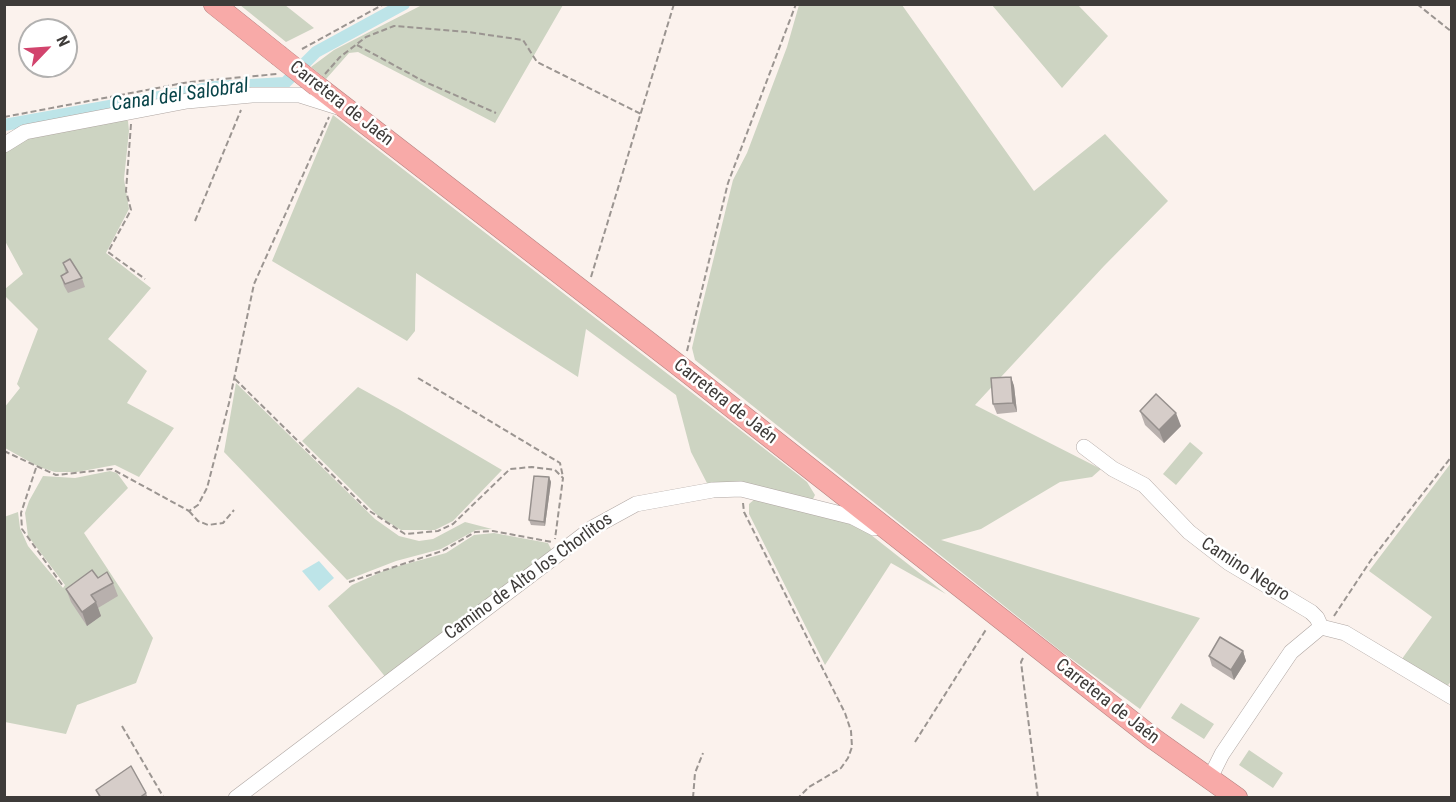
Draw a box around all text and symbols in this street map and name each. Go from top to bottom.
north arrow [18,18,78,78]
text: N [52,33,74,49]
street label: Carretera de Jaén [285,57,397,151]
water label: Canal del Salobral [110,75,250,117]
street label: Carretera de Jaén [669,355,781,449]
street label: Camino de Alto los Chorlitos [441,509,617,645]
street label: Camino Negro [1197,533,1293,607]
street label: Carretera de Jaén [1051,655,1163,749]

